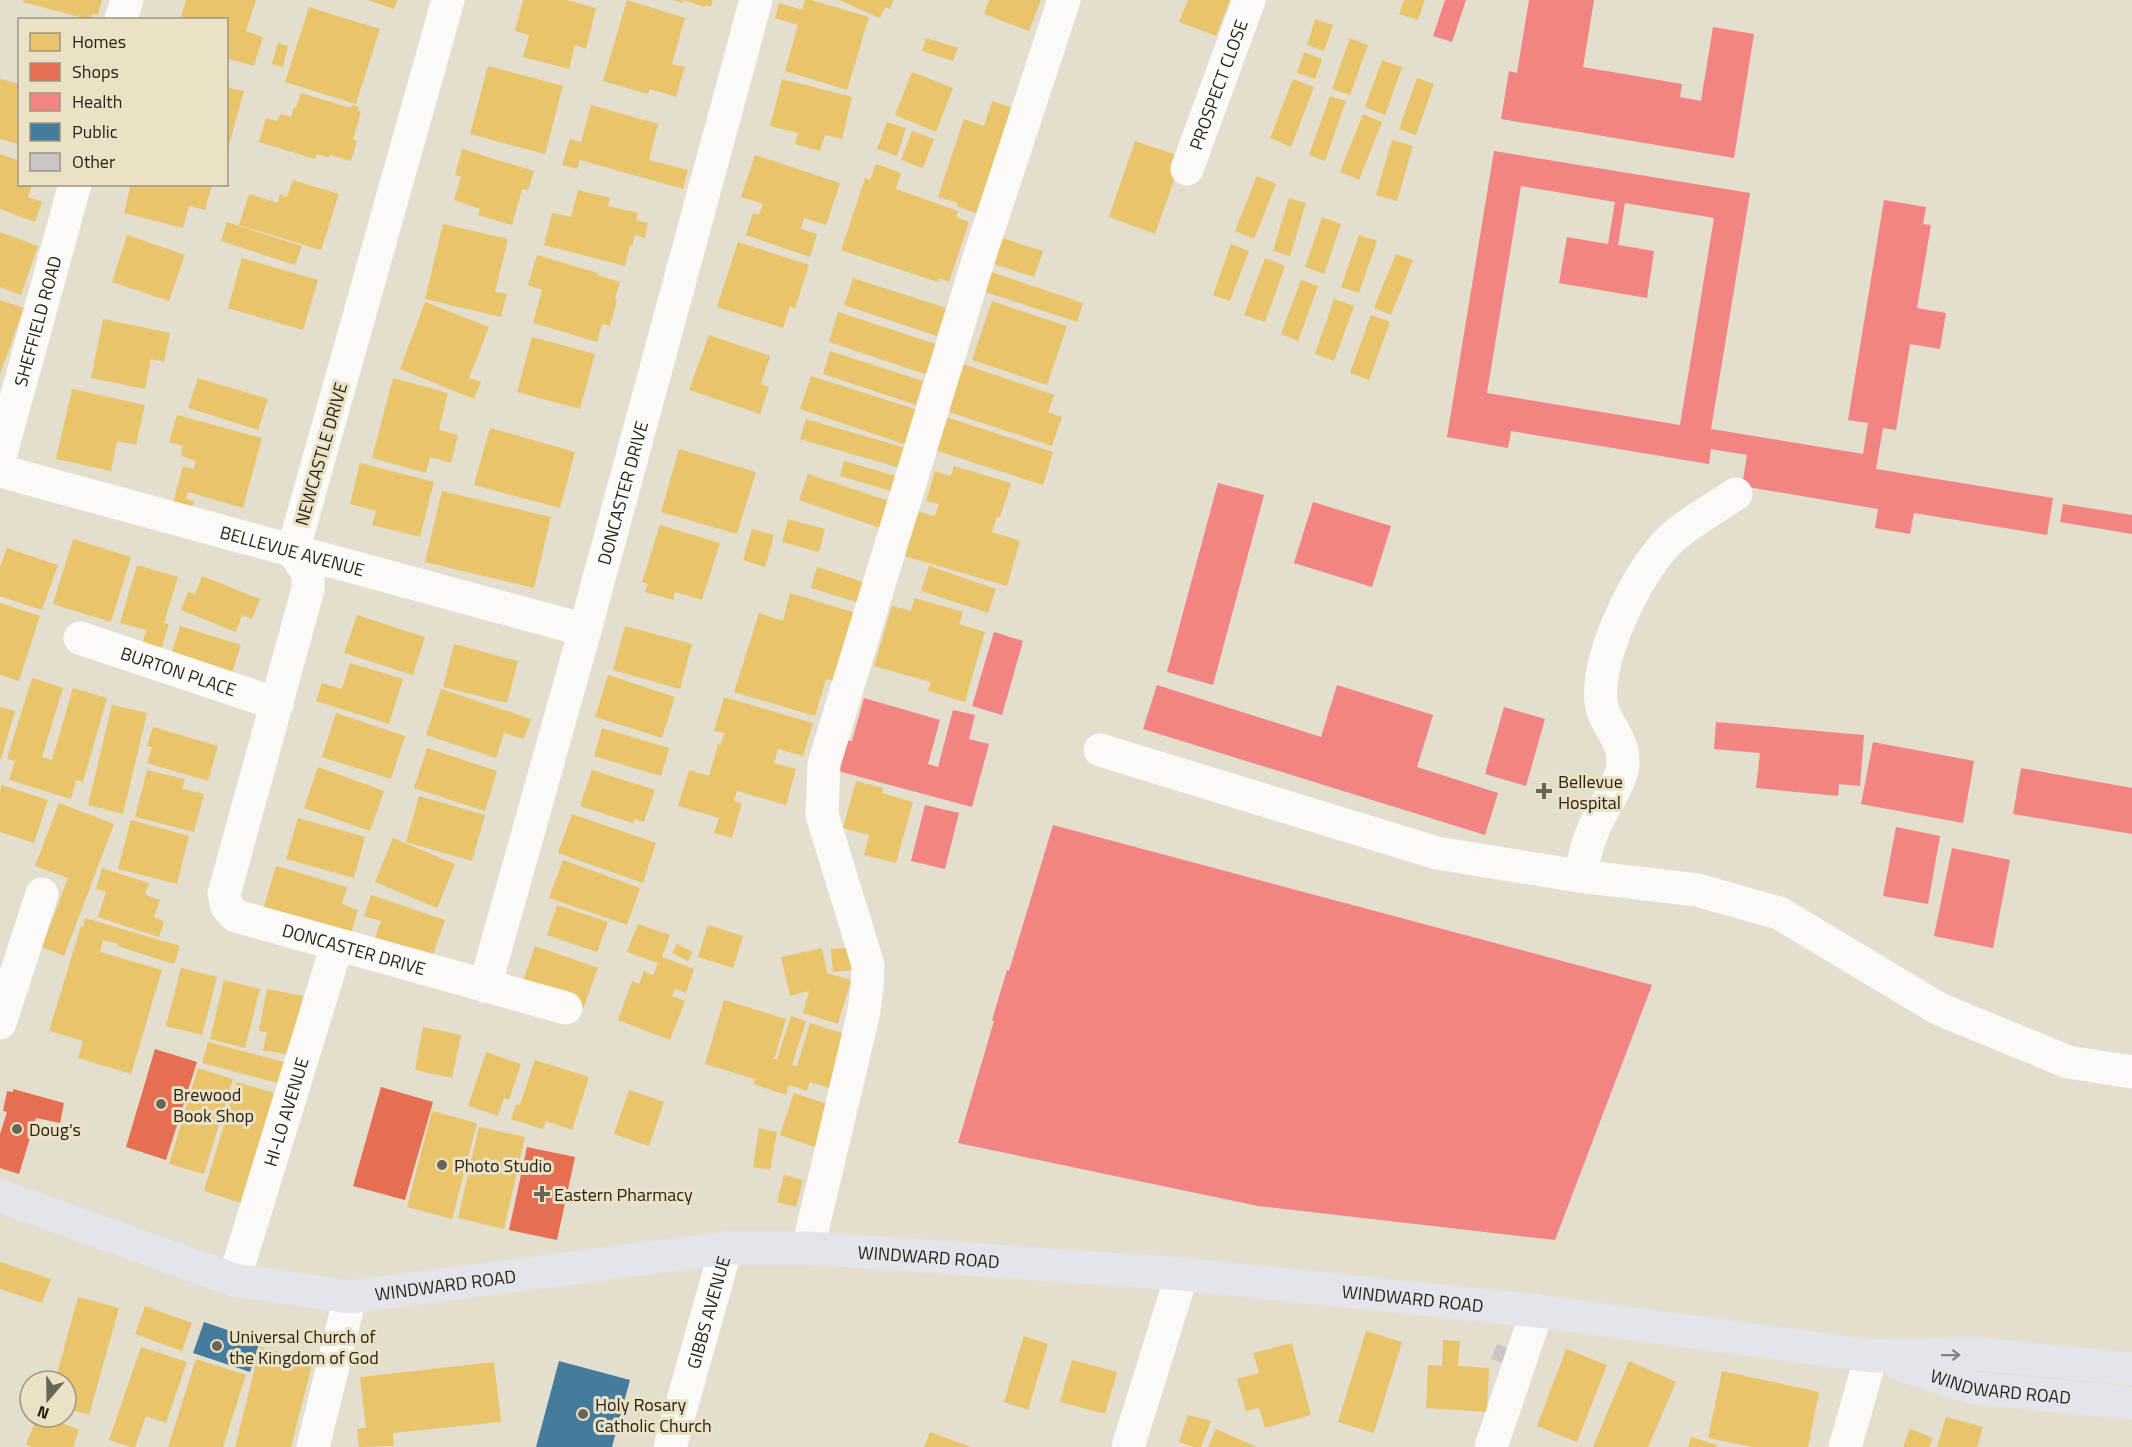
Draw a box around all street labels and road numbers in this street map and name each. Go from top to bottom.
street label: PROSPECT CLOSE [1182,16,1254,153]
street label: SHEFFIELD ROAD [7,253,68,389]
street label: NEWCASTLE DRIVE [288,379,354,529]
street label: DONCASTER DRIVE [590,418,655,568]
street label: BELLEVUE AVENUE [217,518,368,583]
street label: BURTON PLACE [117,639,240,703]
street label: DONCASTER DRIVE [279,916,429,982]
street label: HI-LO AVENUE [256,1054,315,1170]
street label: WINDWARD ROAD [857,1238,1001,1275]
street label: GIBBS AVENUE [679,1253,737,1372]
street label: WINDWARD ROAD [373,1262,518,1307]
street label: WINDWARD ROAD [1341,1277,1485,1319]
street label: WINDWARD ROAD [1927,1362,2072,1411]

